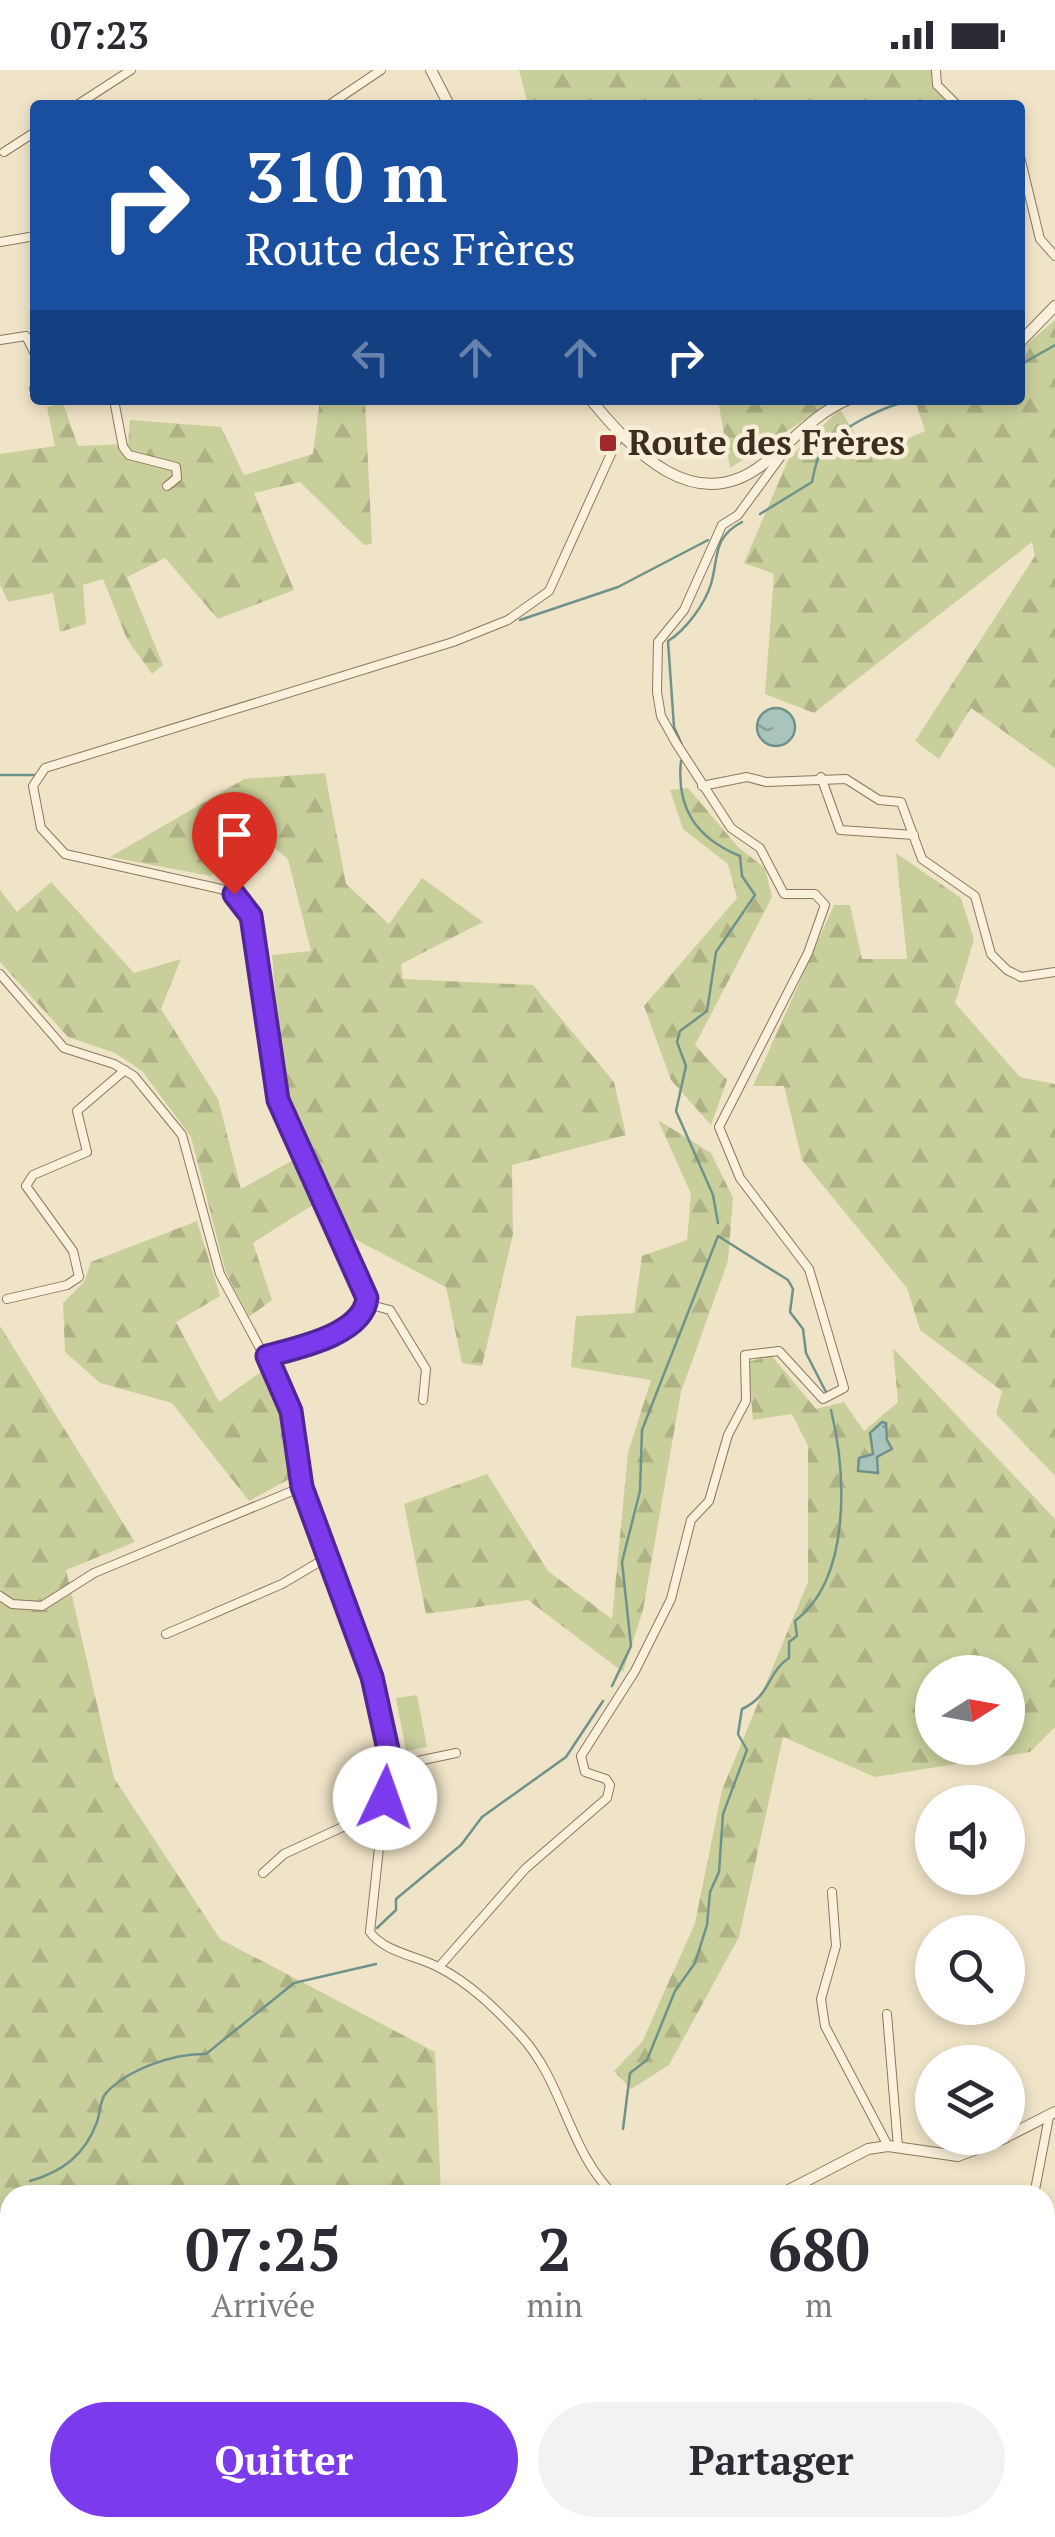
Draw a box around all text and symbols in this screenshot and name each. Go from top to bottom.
text: 07:23 [50,10,149,60]
text: 310 m [245,129,447,222]
icon: right [80,140,210,270]
text: Route des Frères [245,218,576,278]
icon: left [343,330,398,385]
icon: ahead [448,330,503,385]
icon: ahead [553,330,608,385]
icon: right [658,330,713,385]
place label: Route des Frères [628,419,905,465]
marker: Route des Frères [597,432,619,454]
pin [192,792,277,895]
icon: arrive [207,807,262,862]
north arrow [915,1655,1025,1765]
map controls [915,1655,1025,2155]
position arrow [333,1746,437,1850]
button: sound [915,1785,1025,1895]
button: search [915,1915,1025,2025]
button: layers [915,2045,1025,2155]
text: 07:25 [185,2209,341,2288]
text: 2 [538,2209,572,2288]
text: 680 [768,2209,870,2288]
text: Arrivée [211,2284,315,2326]
text: min [527,2284,583,2326]
text: m [805,2284,833,2326]
button: Quitter [50,2402,518,2517]
button: Partager [538,2402,1005,2517]

